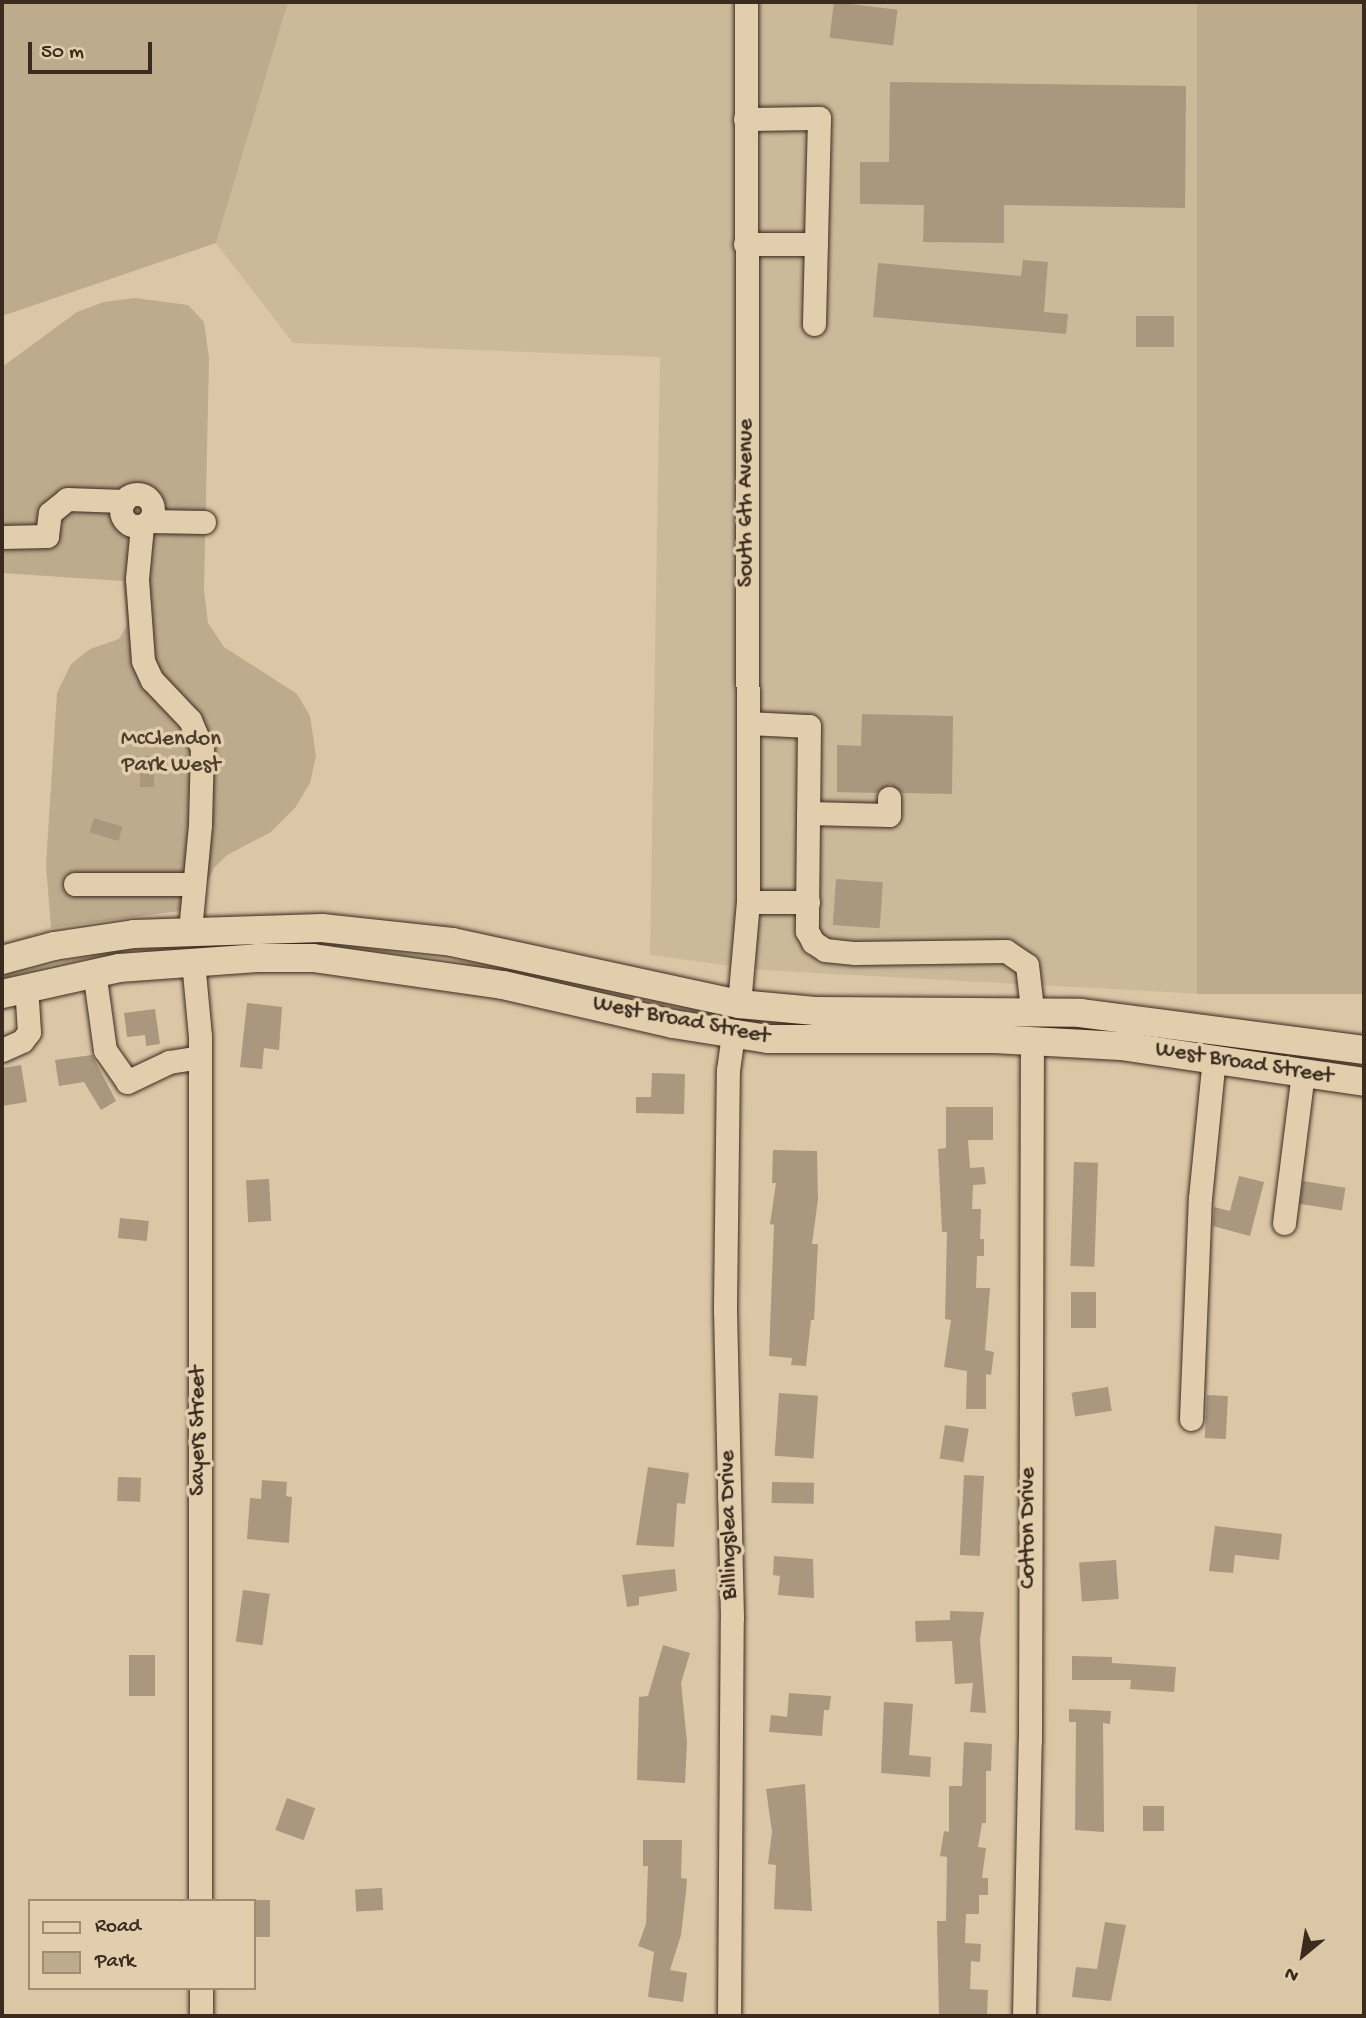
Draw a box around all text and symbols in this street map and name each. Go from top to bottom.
scale bar [32,28,156,72]
text: 50 m [41,41,84,66]
street label: South 6th Avenue [733,419,761,587]
park label: McClendon Park West [121,726,221,780]
street label: West Broad Street [590,990,772,1052]
street label: West Broad Street [1153,1036,1335,1092]
street label: Sayers Street [185,1366,213,1496]
street label: Billingslea Drive [715,1450,745,1600]
street label: Cotton Drive [1015,1467,1043,1589]
legend [28,1899,256,1990]
text: Road [95,1915,141,1940]
north arrow [1268,1920,1338,1990]
text: Park [95,1950,135,1975]
text: N [1281,1961,1303,1987]

